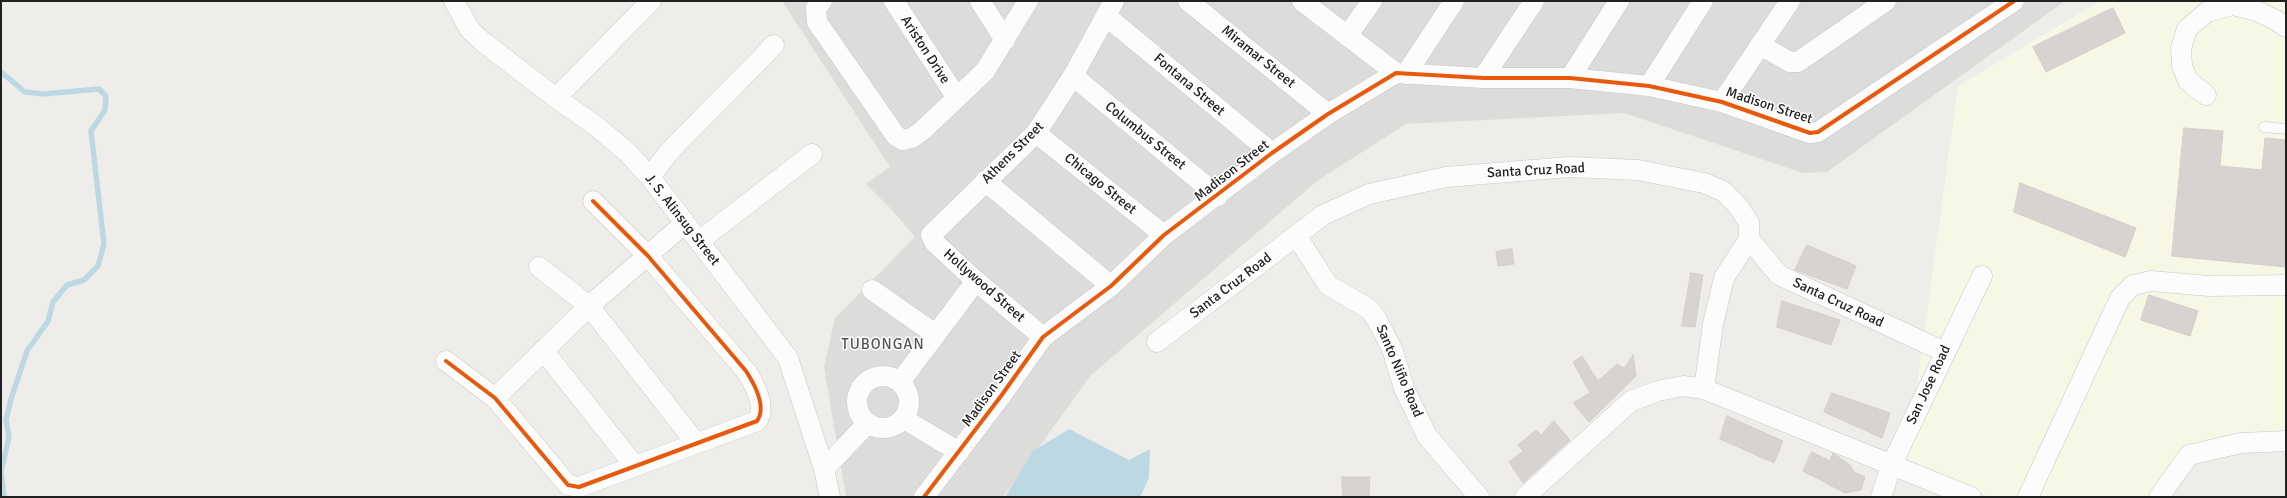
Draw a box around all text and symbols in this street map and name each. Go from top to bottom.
street label: Ariston Drive [897,13,953,87]
street label: Miramar Street [1218,22,1298,92]
street label: Fontana Street [1150,50,1228,120]
street label: Madison Street [1724,84,1814,128]
street label: Columbus Street [1101,98,1189,174]
street label: Athens Street [978,118,1048,188]
street label: Madison Street [1191,137,1273,205]
street label: Chicago Street [1061,150,1139,218]
street label: Santa Cruz Road [1487,160,1585,182]
street label: J. S. Alinsug Street [641,171,723,269]
street label: Hollywood Street [940,246,1028,326]
street label: Santa Cruz Road [1187,250,1275,322]
street label: Santa Cruz Road [1790,275,1886,331]
street label: Santo Niño Road [1372,322,1426,420]
district label: TUBONGAN [841,336,925,354]
street label: San Jose Road [1903,343,1955,427]
street label: Madison Street [959,348,1025,430]

